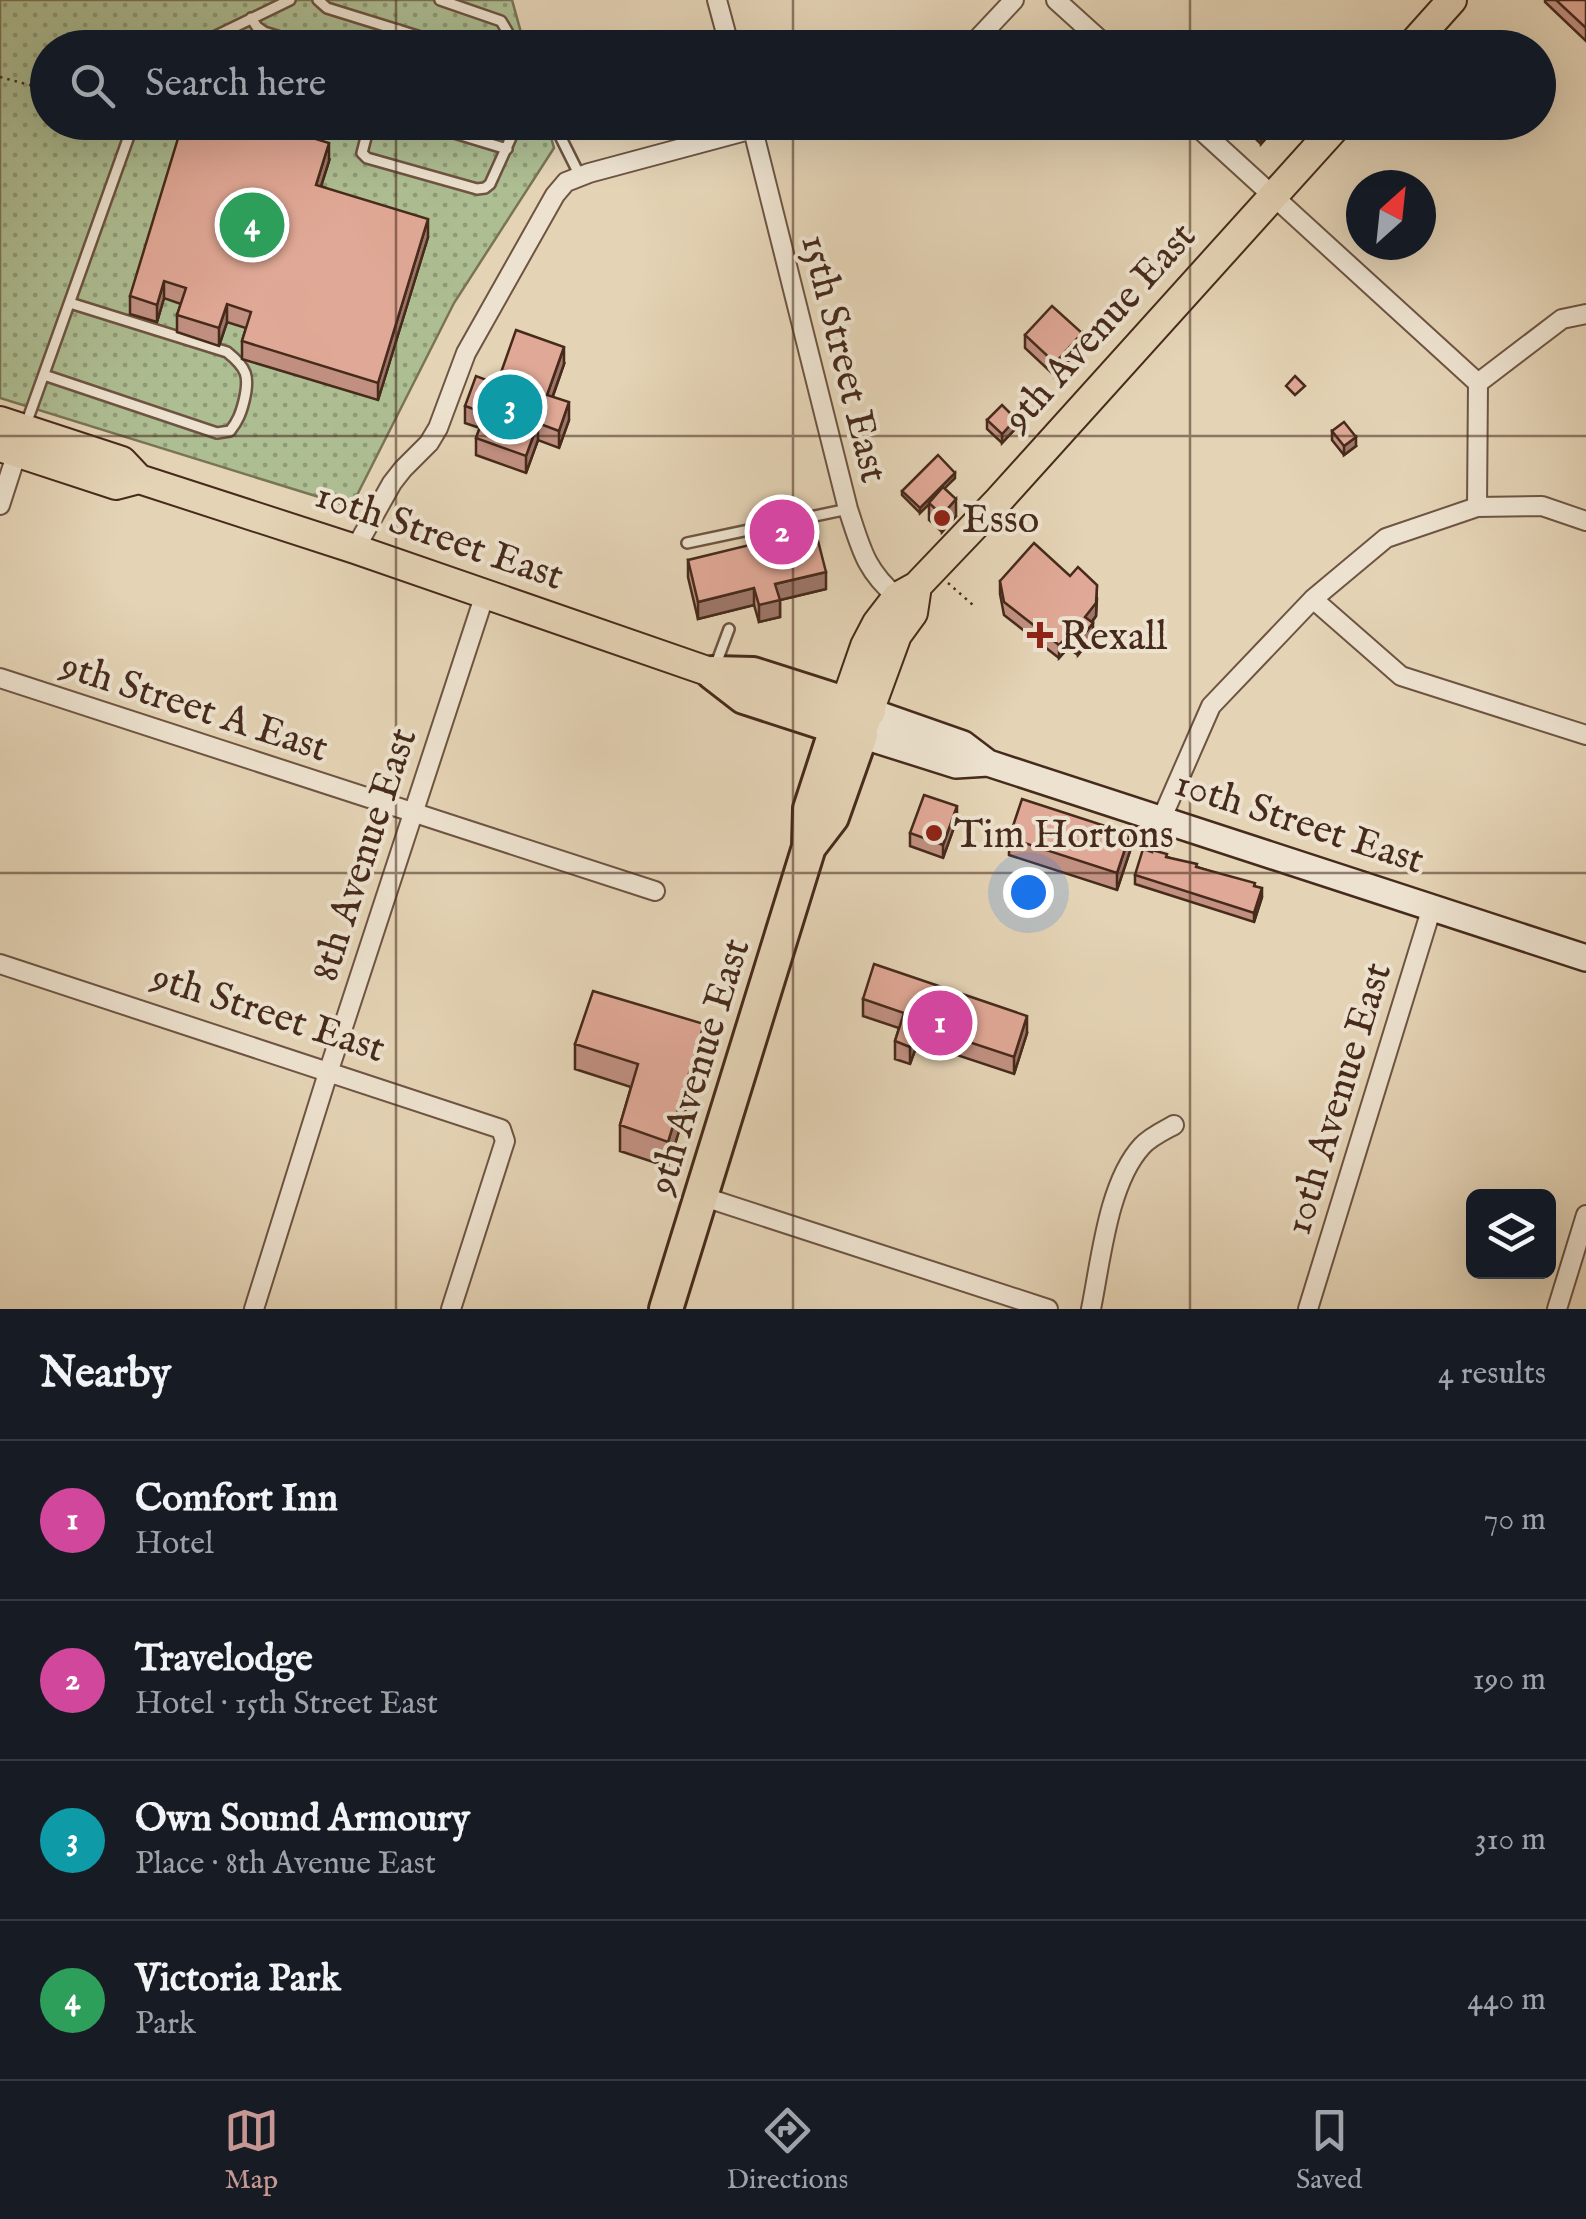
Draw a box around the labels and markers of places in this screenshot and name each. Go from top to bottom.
pin: 4 [220,188,284,262]
pin: 3 [478,370,542,444]
pin: 2 [750,494,814,570]
place label: Esso [962,496,1039,547]
marker: Esso [931,507,953,529]
place label: Rexall [1060,613,1167,664]
marker: Rexall [1029,624,1051,646]
place label: Tim Hortons [954,811,1174,862]
marker: Tim Hortons [923,822,945,844]
pin: 1 [908,986,972,1060]

